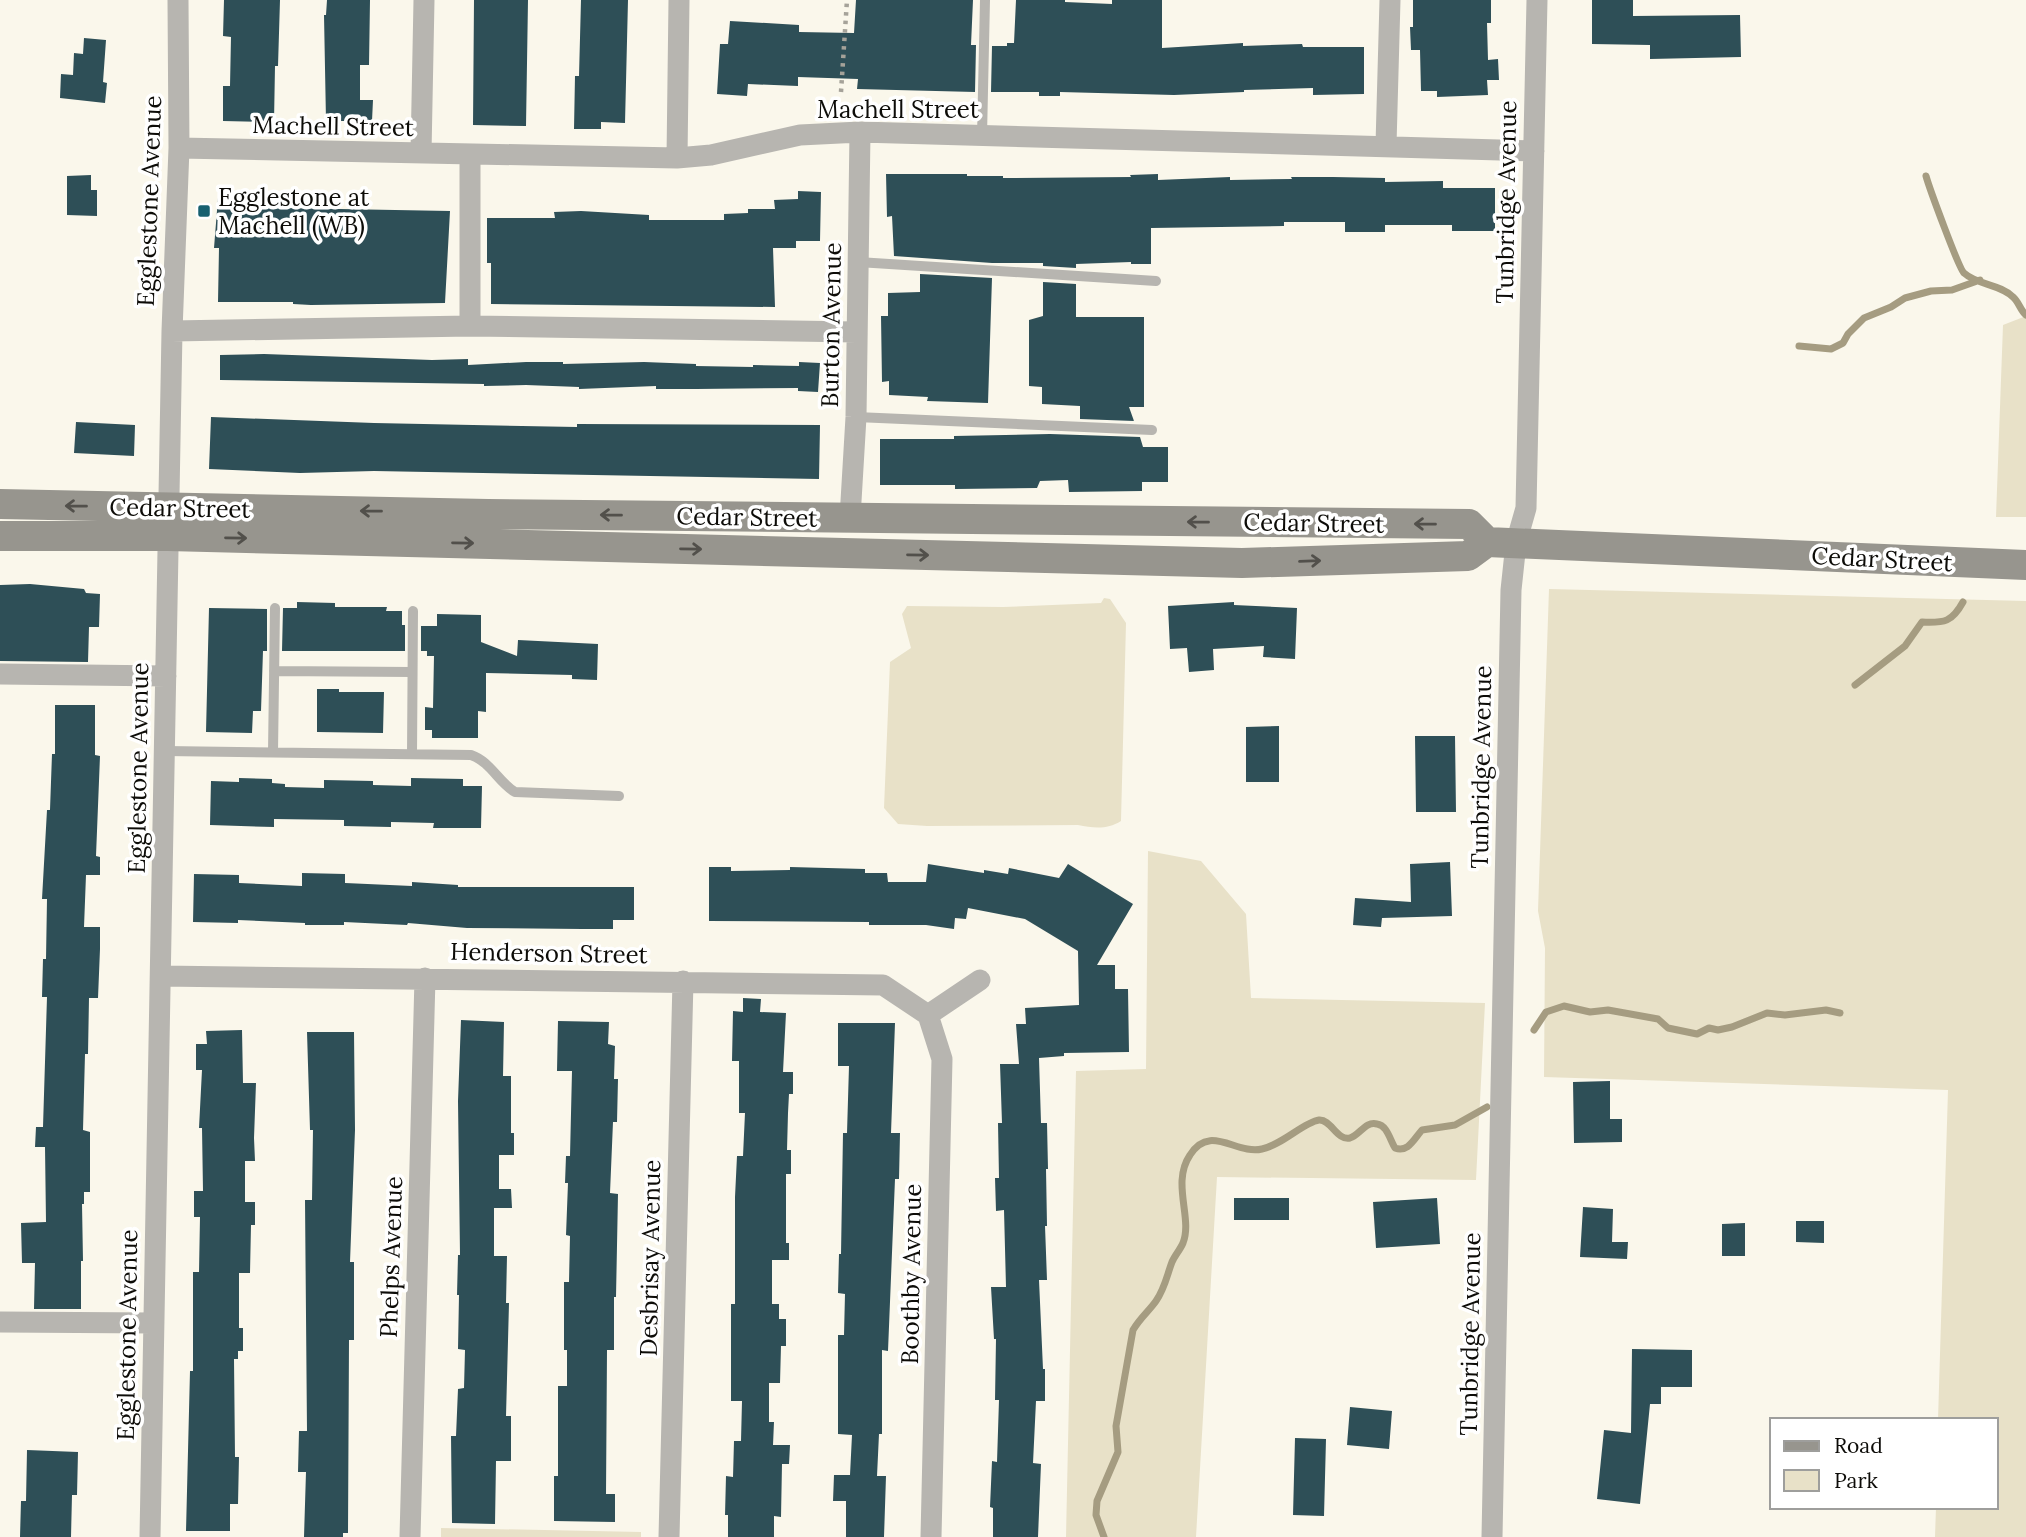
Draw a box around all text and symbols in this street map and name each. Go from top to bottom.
street label: Machell Street [817,94,980,125]
street label: Egglestone Avenue [130,95,168,307]
street label: Tunbridge Avenue [1489,100,1523,304]
street label: Machell Street [252,109,415,143]
place label: Egglestone at Machell (WB) [218,182,370,241]
marker: Egglestone at Machell (WB) [196,203,212,219]
street label: Burton Avenue [814,242,848,408]
street label: Cedar Street [109,491,252,525]
one-way arrow [65,499,88,513]
street label: Cedar Street [676,500,819,534]
one-way arrow [359,505,382,518]
street label: Cedar Street [1243,506,1386,540]
one-way arrow [599,508,622,522]
one-way arrow [1187,515,1210,528]
one-way arrow [1414,517,1437,531]
one-way arrow [224,531,247,544]
one-way arrow [452,537,475,550]
street label: Cedar Street [1811,540,1954,578]
one-way arrow [679,542,702,556]
one-way arrow [906,548,929,562]
one-way arrow [1299,554,1322,568]
street label: Egglestone Avenue [121,662,155,874]
street label: Tunbridge Avenue [1464,665,1498,869]
street label: Henderson Street [450,936,649,970]
street label: Desbrisay Avenue [633,1159,667,1357]
street label: Phelps Avenue [373,1176,409,1338]
street label: Boothby Avenue [894,1183,928,1365]
street label: Egglestone Avenue [110,1229,144,1441]
street label: Tunbridge Avenue [1453,1232,1487,1436]
legend [1770,1418,1998,1509]
text: Road [1834,1432,1883,1459]
text: Park [1834,1467,1878,1494]

